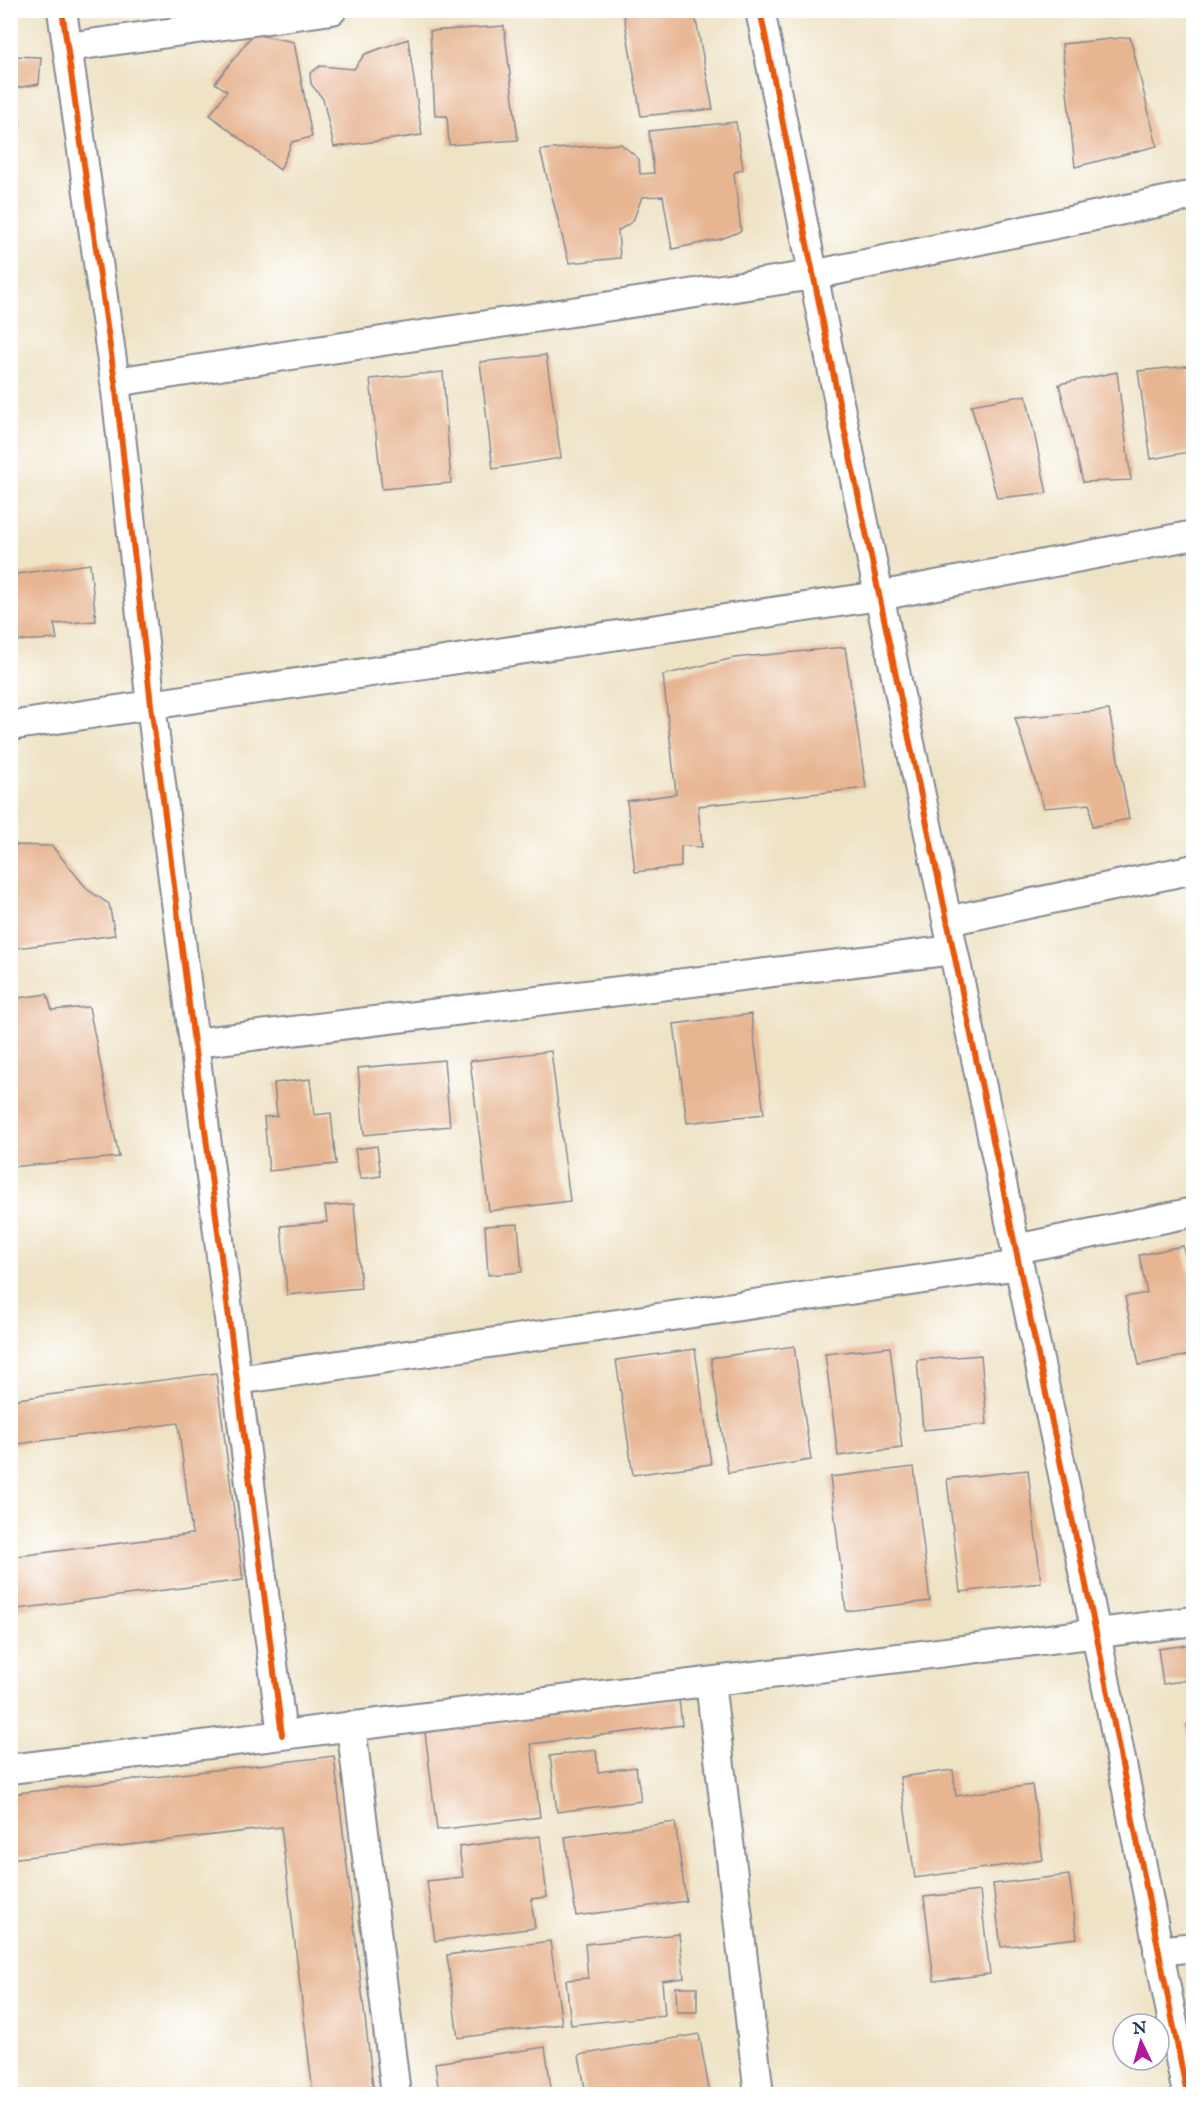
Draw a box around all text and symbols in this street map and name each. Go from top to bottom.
north arrow [1111,2012,1171,2072]
text: N [1131,2018,1148,2040]

